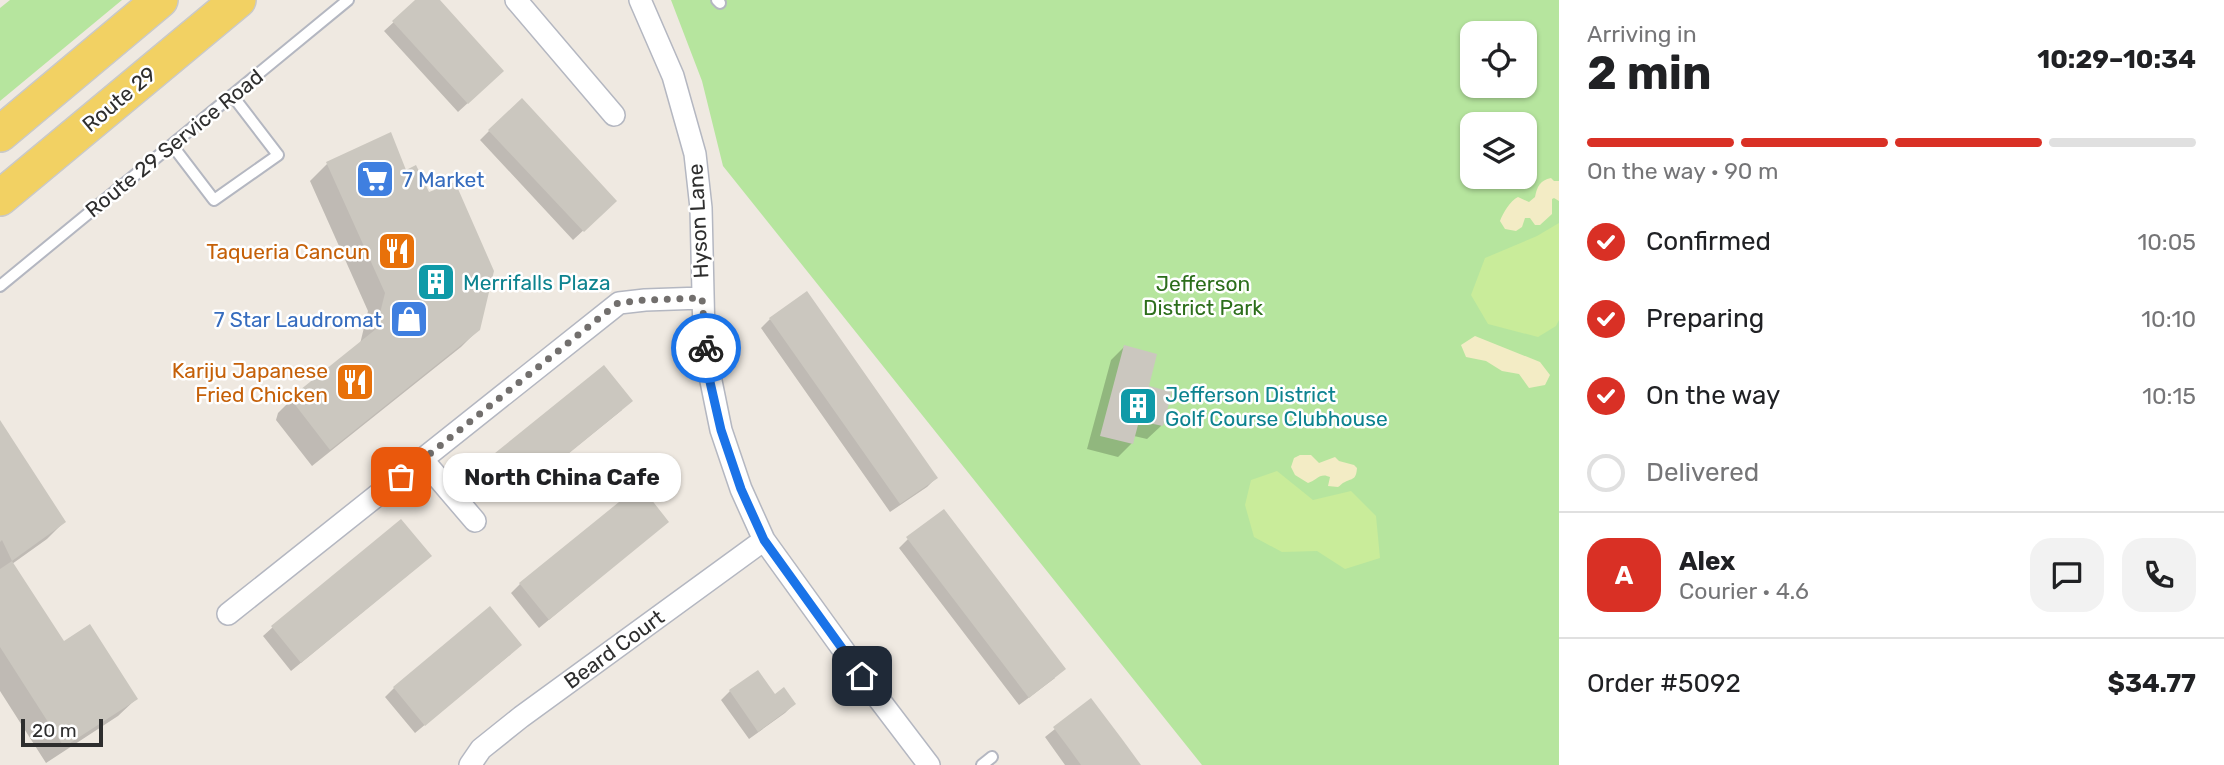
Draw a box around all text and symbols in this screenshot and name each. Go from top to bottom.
text: Arriving in [1587,20,1697,48]
map controls [1460,21,1537,189]
button: locate [1460,21,1537,98]
text: 10:29–10:34 [2037,44,2196,75]
text: 2 min [1587,46,1712,101]
street label: Route 29 [77,61,161,137]
street label: Route 29 Service Road [80,64,268,222]
button: layers [1460,112,1537,189]
text: On the way · 90 m [1587,157,1778,185]
supermarket icon: 7 Market [354,158,396,200]
street label: Hyson Lane [683,163,713,279]
place label: 7 Market [402,167,484,192]
icon: check [1587,223,1625,261]
text: Confirmed [1646,226,1771,257]
text: 10:05 [2137,228,2196,256]
restaurant icon: Taqueria Cancun [376,230,418,272]
place label: Taqueria Cancun [206,239,370,264]
building icon: Merrifalls Plaza [415,261,457,303]
place label: Merrifalls Plaza [463,270,611,295]
park label: Jefferson District Park [1143,271,1263,320]
shop icon: 7 Star Laudromat [388,298,430,340]
icon: check [1587,300,1625,338]
text: Preparing [1646,303,1764,334]
text: 10:10 [2141,305,2196,333]
place label: 7 Star Laudromat [214,307,382,332]
courier [671,313,741,383]
icon: bike [687,329,725,367]
place label: Kariju Japanese Fried Chicken [172,358,328,407]
restaurant icon: Kariju Japanese Fried Chicken [334,361,376,403]
icon: check [1587,377,1625,415]
text: On the way [1646,380,1780,411]
place label: Jefferson District Golf Course Clubhouse [1165,382,1388,431]
text: 10:15 [2142,382,2196,410]
building icon: Jefferson District Golf Course Clubhouse [1117,385,1159,427]
pin [371,447,431,507]
callout: North China Cafe [443,452,681,502]
text: Delivered [1646,457,1759,488]
icon: bag [382,458,420,496]
text: North China Cafe [464,463,660,491]
button: chat [2030,538,2104,612]
button: phone [2122,538,2196,612]
text: Alex [1679,546,1735,577]
text: A [1615,560,1633,591]
text: Courier · 4.6 [1679,577,1809,605]
street label: Beard Court [559,604,669,694]
pin [832,646,892,706]
icon: home [843,657,881,695]
text: Order #5092 [1587,668,1741,699]
text: $34.77 [2108,668,2196,699]
scale bar [21,716,103,748]
text: 20 m [32,719,77,742]

